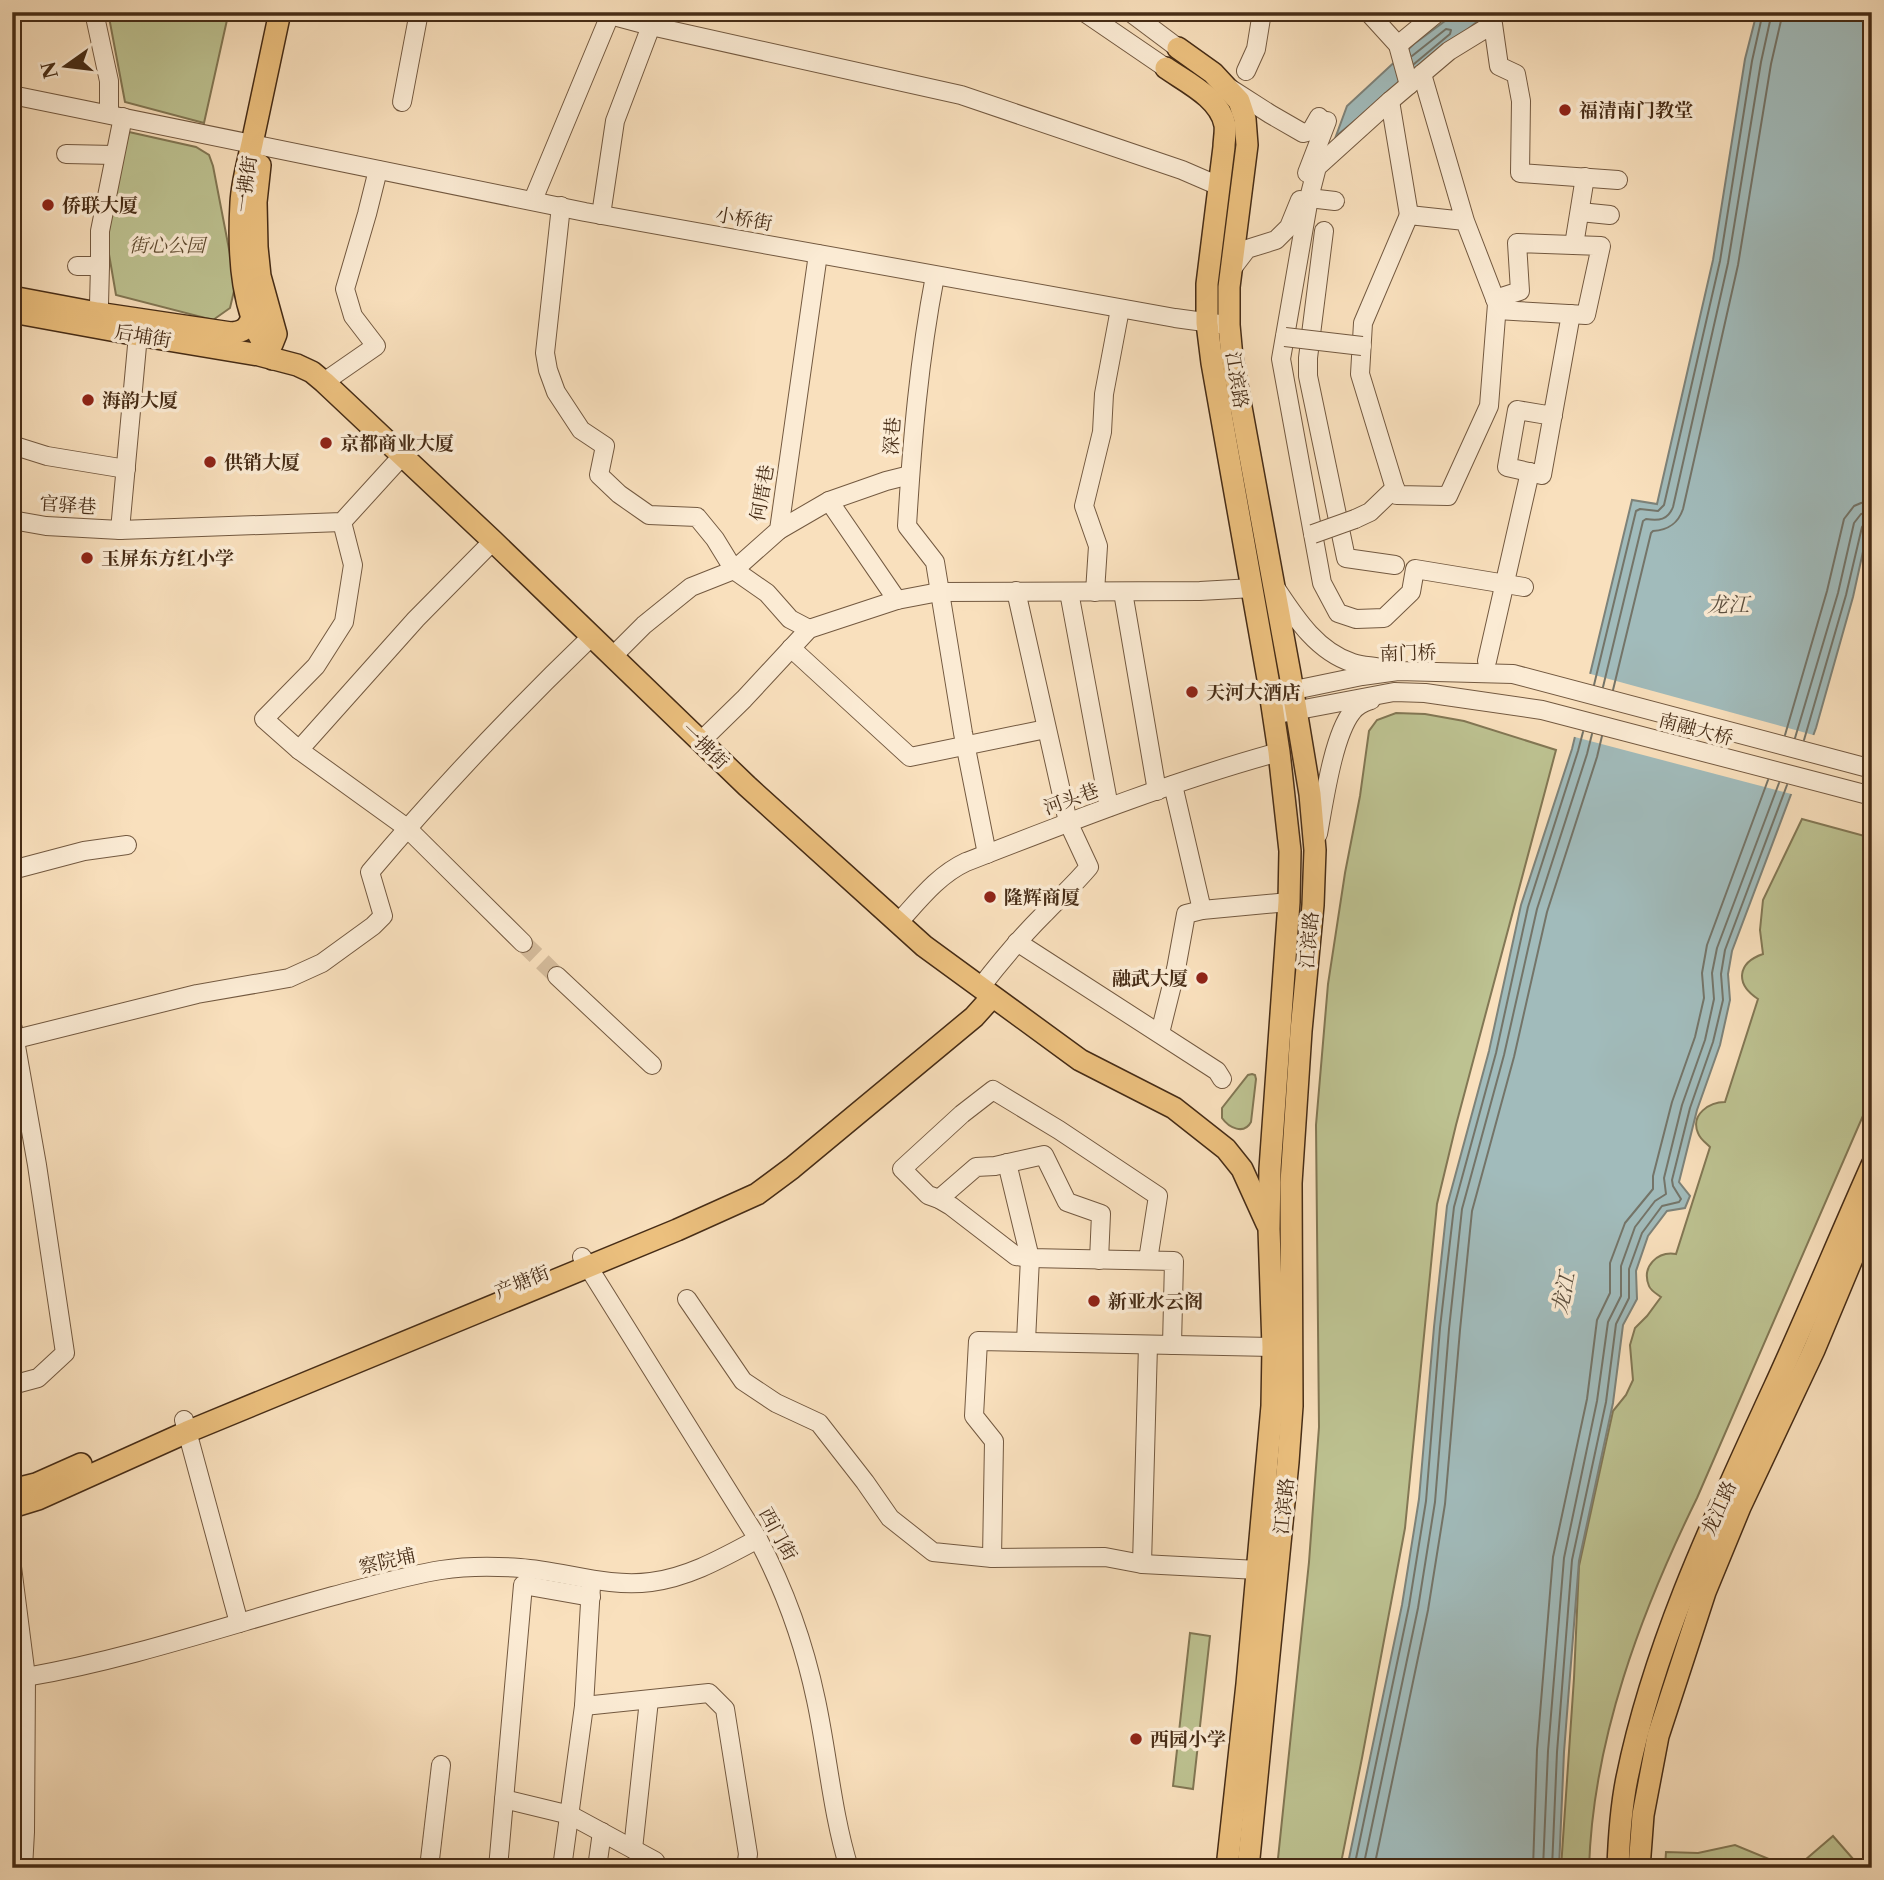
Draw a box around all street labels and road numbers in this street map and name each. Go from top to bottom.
street label: 一拂街 [231,154,261,214]
street label: 小桥街 [714,203,774,235]
street label: 后埔街 [113,320,173,352]
street label: 江滨路 [1221,350,1253,410]
street label: 深巷 [879,416,905,456]
street label: 何厝巷 [746,463,778,523]
street label: 官驿巷 [39,492,97,518]
street label: 南门桥 [1379,641,1437,665]
street label: 南融大桥 [1656,708,1736,750]
street label: 一拂街 [677,718,733,774]
street label: 河头巷 [1040,778,1102,820]
street label: 江滨路 [1295,911,1323,969]
street label: 产塘街 [491,1261,553,1303]
street label: 江滨路 [1270,1476,1298,1536]
street label: 龙江路 [1697,1477,1741,1539]
street label: 西门街 [754,1503,802,1565]
street label: 察院埔 [357,1543,417,1579]

